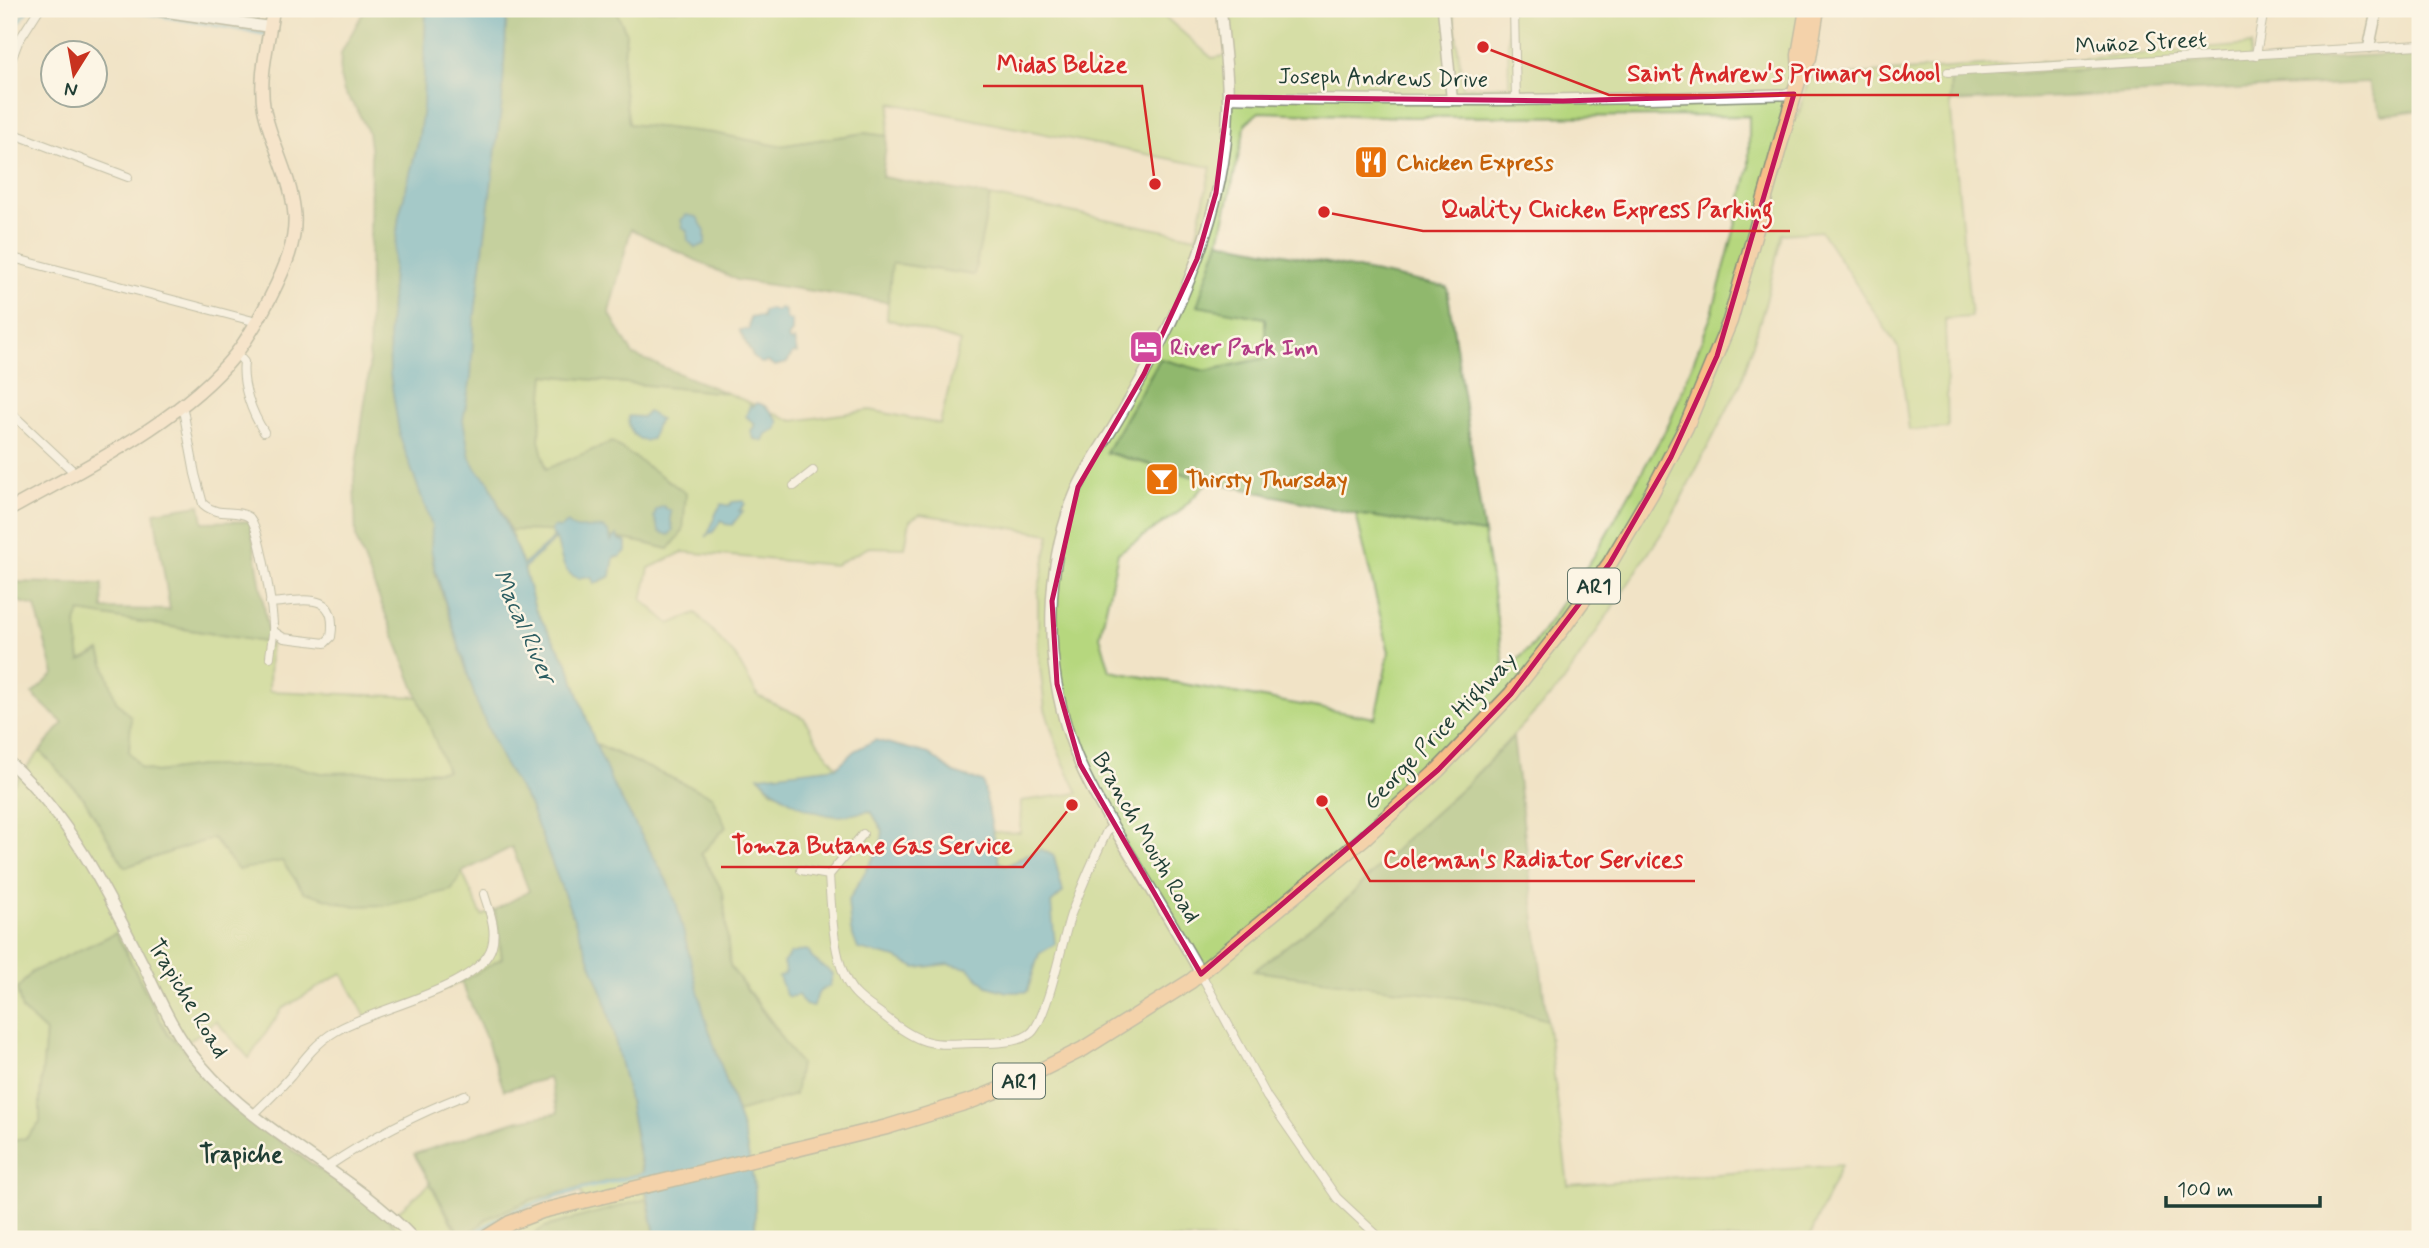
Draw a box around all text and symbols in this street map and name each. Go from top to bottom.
street label: Muñoz Street [2074,26,2208,62]
north arrow [38,38,108,108]
callout: Midas Belize [983,41,1142,86]
text: Midas Belize [997,50,1127,81]
callout: Saint Andrew's Primary School [1609,50,1959,95]
text: Saint Andrew's Primary School [1627,59,1941,90]
street label: Joseph Andrews Drive [1277,62,1488,96]
text: N [62,76,80,103]
restaurant icon: Chicken Express [1352,143,1390,181]
place label: Chicken Express [1396,149,1554,179]
callout: Quality Chicken Express Parking [1423,186,1790,231]
text: Quality Chicken Express Parking [1441,195,1773,229]
hotel icon: River Park Inn [1127,328,1165,366]
place label: River Park Inn [1170,334,1319,364]
bar icon: Thirsty Thursday [1143,460,1181,498]
place label: Thirsty Thursday [1186,466,1348,496]
water label: Macal River [485,565,564,692]
road number: AR1 [1568,568,1620,604]
street label: George Price Highway [1357,646,1525,818]
street label: Branch Mouth Road [1084,747,1206,929]
callout: Tomza Butane Gas Service [721,822,1023,867]
text: Tomza Butane Gas Service [731,831,1013,862]
callout: Coleman's Radiator Services [1370,836,1695,881]
text: Coleman's Radiator Services [1383,845,1684,876]
street label: Trapiche Road [140,934,235,1064]
road number: AR1 [993,1064,1045,1098]
district label: Trapiche [199,1140,283,1171]
scale bar [2166,1164,2320,1208]
text: 100 m [2177,1176,2233,1204]

